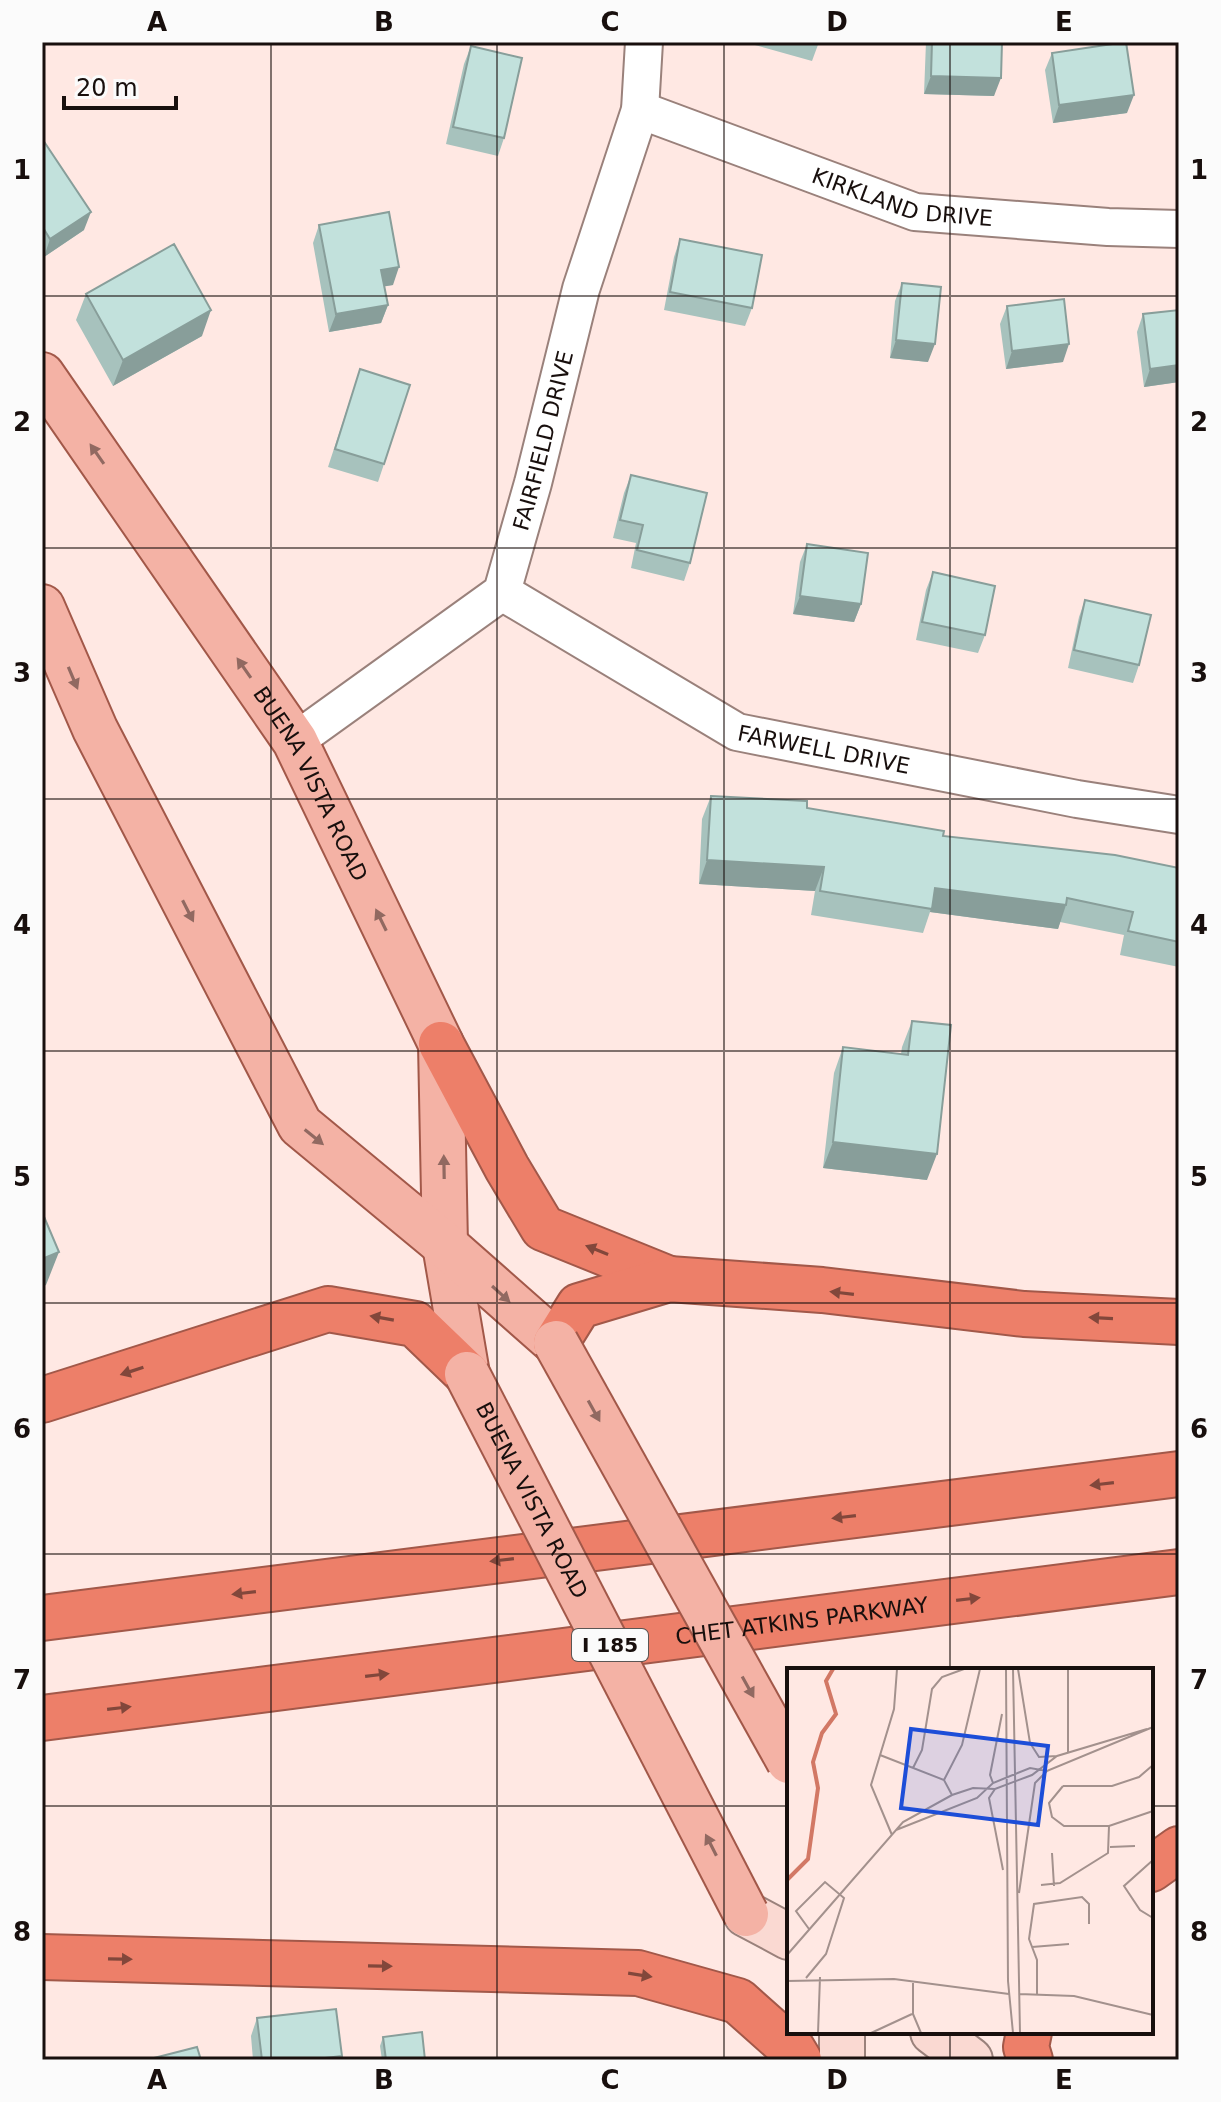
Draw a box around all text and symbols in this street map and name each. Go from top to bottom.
text: A [147,7,167,37]
text: B [374,7,394,37]
text: C [600,7,620,37]
text: D [826,7,848,37]
text: E [1055,7,1073,37]
scale bar [64,60,176,110]
text: 20 m [76,74,138,102]
text: 1 [13,155,31,185]
text: 1 [1190,155,1208,185]
street label: KIRKLAND DRIVE [809,163,994,231]
street label: FAIRFIELD DRIVE [508,348,578,533]
text: 2 [13,407,31,437]
text: 2 [1190,407,1208,437]
one-way arrow [89,443,104,464]
one-way arrow [237,657,252,678]
text: 3 [13,658,31,688]
text: 3 [1190,658,1208,688]
one-way arrow [67,667,80,690]
street label: BUENA VISTA ROAD [249,682,373,885]
street label: FARWELL DRIVE [736,720,912,778]
one-way arrow [182,900,195,923]
one-way arrow [374,909,388,932]
text: 4 [13,910,31,940]
text: 4 [1190,910,1208,940]
one-way arrow [304,1128,324,1145]
one-way arrow [437,1154,450,1179]
text: 5 [13,1162,31,1192]
text: 5 [1190,1162,1208,1192]
one-way arrow [585,1243,609,1256]
one-way arrow [491,1284,510,1302]
one-way arrow [830,1286,855,1299]
one-way arrow [369,1311,394,1324]
one-way arrow [1088,1311,1113,1324]
one-way arrow [120,1365,144,1378]
street label: BUENA VISTA ROAD [471,1398,593,1602]
one-way arrow [587,1400,601,1422]
text: 6 [13,1414,31,1444]
text: 6 [1190,1414,1208,1444]
one-way arrow [1089,1478,1114,1491]
one-way arrow [831,1511,856,1524]
one-way arrow [489,1554,514,1567]
one-way arrow [232,1586,257,1599]
street label: CHET ATKINS PARKWAY [674,1592,930,1649]
one-way arrow [956,1592,981,1605]
road number: I 185 [572,1629,648,1661]
text: 7 [13,1665,31,1695]
text: 7 [1190,1665,1208,1695]
one-way arrow [365,1668,390,1681]
inset map [787,1668,1153,2034]
one-way arrow [741,1676,755,1698]
one-way arrow [107,1701,132,1714]
one-way arrow [704,1834,718,1856]
text: 8 [13,1917,31,1947]
text: 8 [1190,1917,1208,1947]
one-way arrow [108,1953,133,1966]
one-way arrow [368,1960,393,1972]
one-way arrow [627,1969,652,1982]
text: A [147,2065,167,2095]
text: B [374,2065,394,2095]
text: C [600,2065,620,2095]
text: D [826,2065,848,2095]
text: E [1055,2065,1073,2095]

